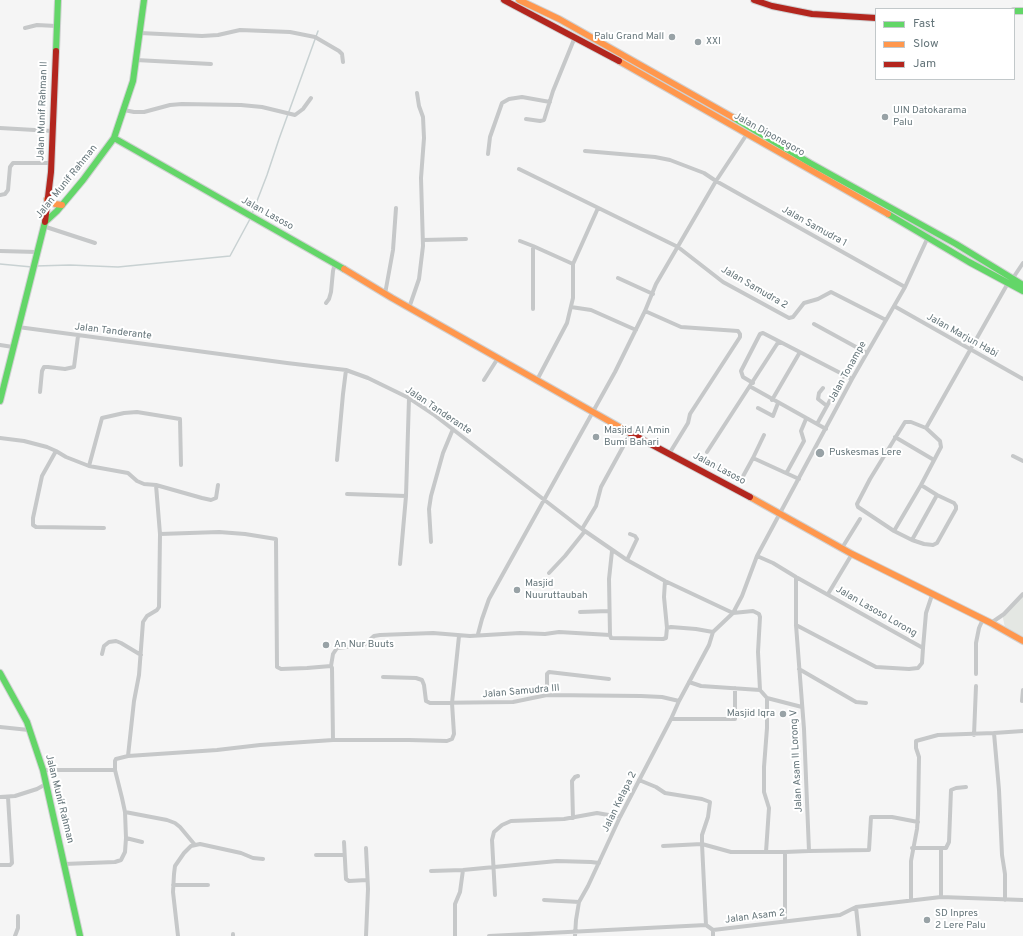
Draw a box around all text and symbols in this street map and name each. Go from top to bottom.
legend [875,8,1015,80]
text: Fast [913,16,935,32]
place label: Palu Grand Mall [594,31,664,43]
marker: Palu Grand Mall [667,32,677,42]
place label: XXI [706,36,721,48]
text: Slow [913,36,939,52]
marker: XXI [693,37,703,47]
text: Jam [913,56,936,72]
street label: Jalan Munif Rahman II [35,61,51,161]
place label: UIN Datokarama Palu [893,105,966,128]
street label: Jalan Diponegoro [732,111,806,159]
marker: UIN Datokarama Palu [880,112,890,122]
street label: Jalan Munif Rahman [34,143,100,221]
street label: Jalan Lasoso [239,195,295,233]
street label: Jalan Samudra 1 [779,204,849,250]
street label: Jalan Samudra 2 [718,264,790,312]
street label: Jalan Marjun Habi [924,311,1000,361]
street label: Jalan Tanderante [74,321,152,343]
street label: Jalan Tonampe [826,339,870,405]
street label: Jalan Tanderante [402,384,474,438]
place label: Masjid Al Amin Bumi Bahari [604,425,670,448]
marker: Masjid Al Amin Bumi Bahari [591,432,601,442]
marker: Puskesmas Lere [814,447,826,459]
place label: Puskesmas Lere [829,447,901,459]
street label: Jalan Lasoso [691,450,747,488]
place label: Masjid Nuuruttaubah [525,578,588,602]
street label: Jalan Lasoso Lorong [833,584,919,640]
marker: Masjid Nuuruttaubah [512,585,522,595]
place label: An Nur Buuts [334,639,394,651]
marker: An Nur Buuts [321,640,331,650]
street label: Jalan Samudra III [482,683,560,701]
place label: Masjid Iqra [727,708,775,720]
marker: Masjid Iqra [778,709,788,719]
street label: Jalan Asam II Lorong V [788,709,806,813]
street label: Jalan Munif Rahman [42,753,76,845]
street label: Jalan Kelapa 2 [600,770,640,834]
street label: Jalan Asam 2 [724,907,786,927]
place label: SD Inpres 2 Lere Palu [935,908,986,932]
marker: SD Inpres 2 Lere Palu [922,915,932,925]

